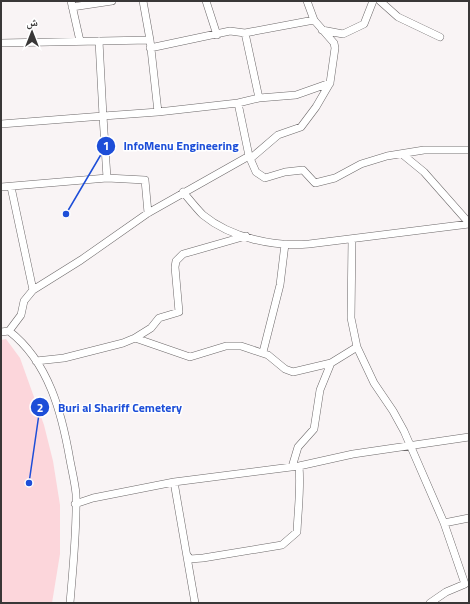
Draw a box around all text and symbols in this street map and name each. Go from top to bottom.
north arrow [12,12,52,52]
text: ش [26,14,38,30]
callout: InfoMenu Engineering [96,134,247,158]
text: 1 [103,136,109,155]
text: InfoMenu Engineering [123,136,239,155]
callout: Buri al Shariff Cemetery [30,395,190,419]
text: 2 [37,398,43,417]
text: Buri al Shariff Cemetery [58,398,182,417]

